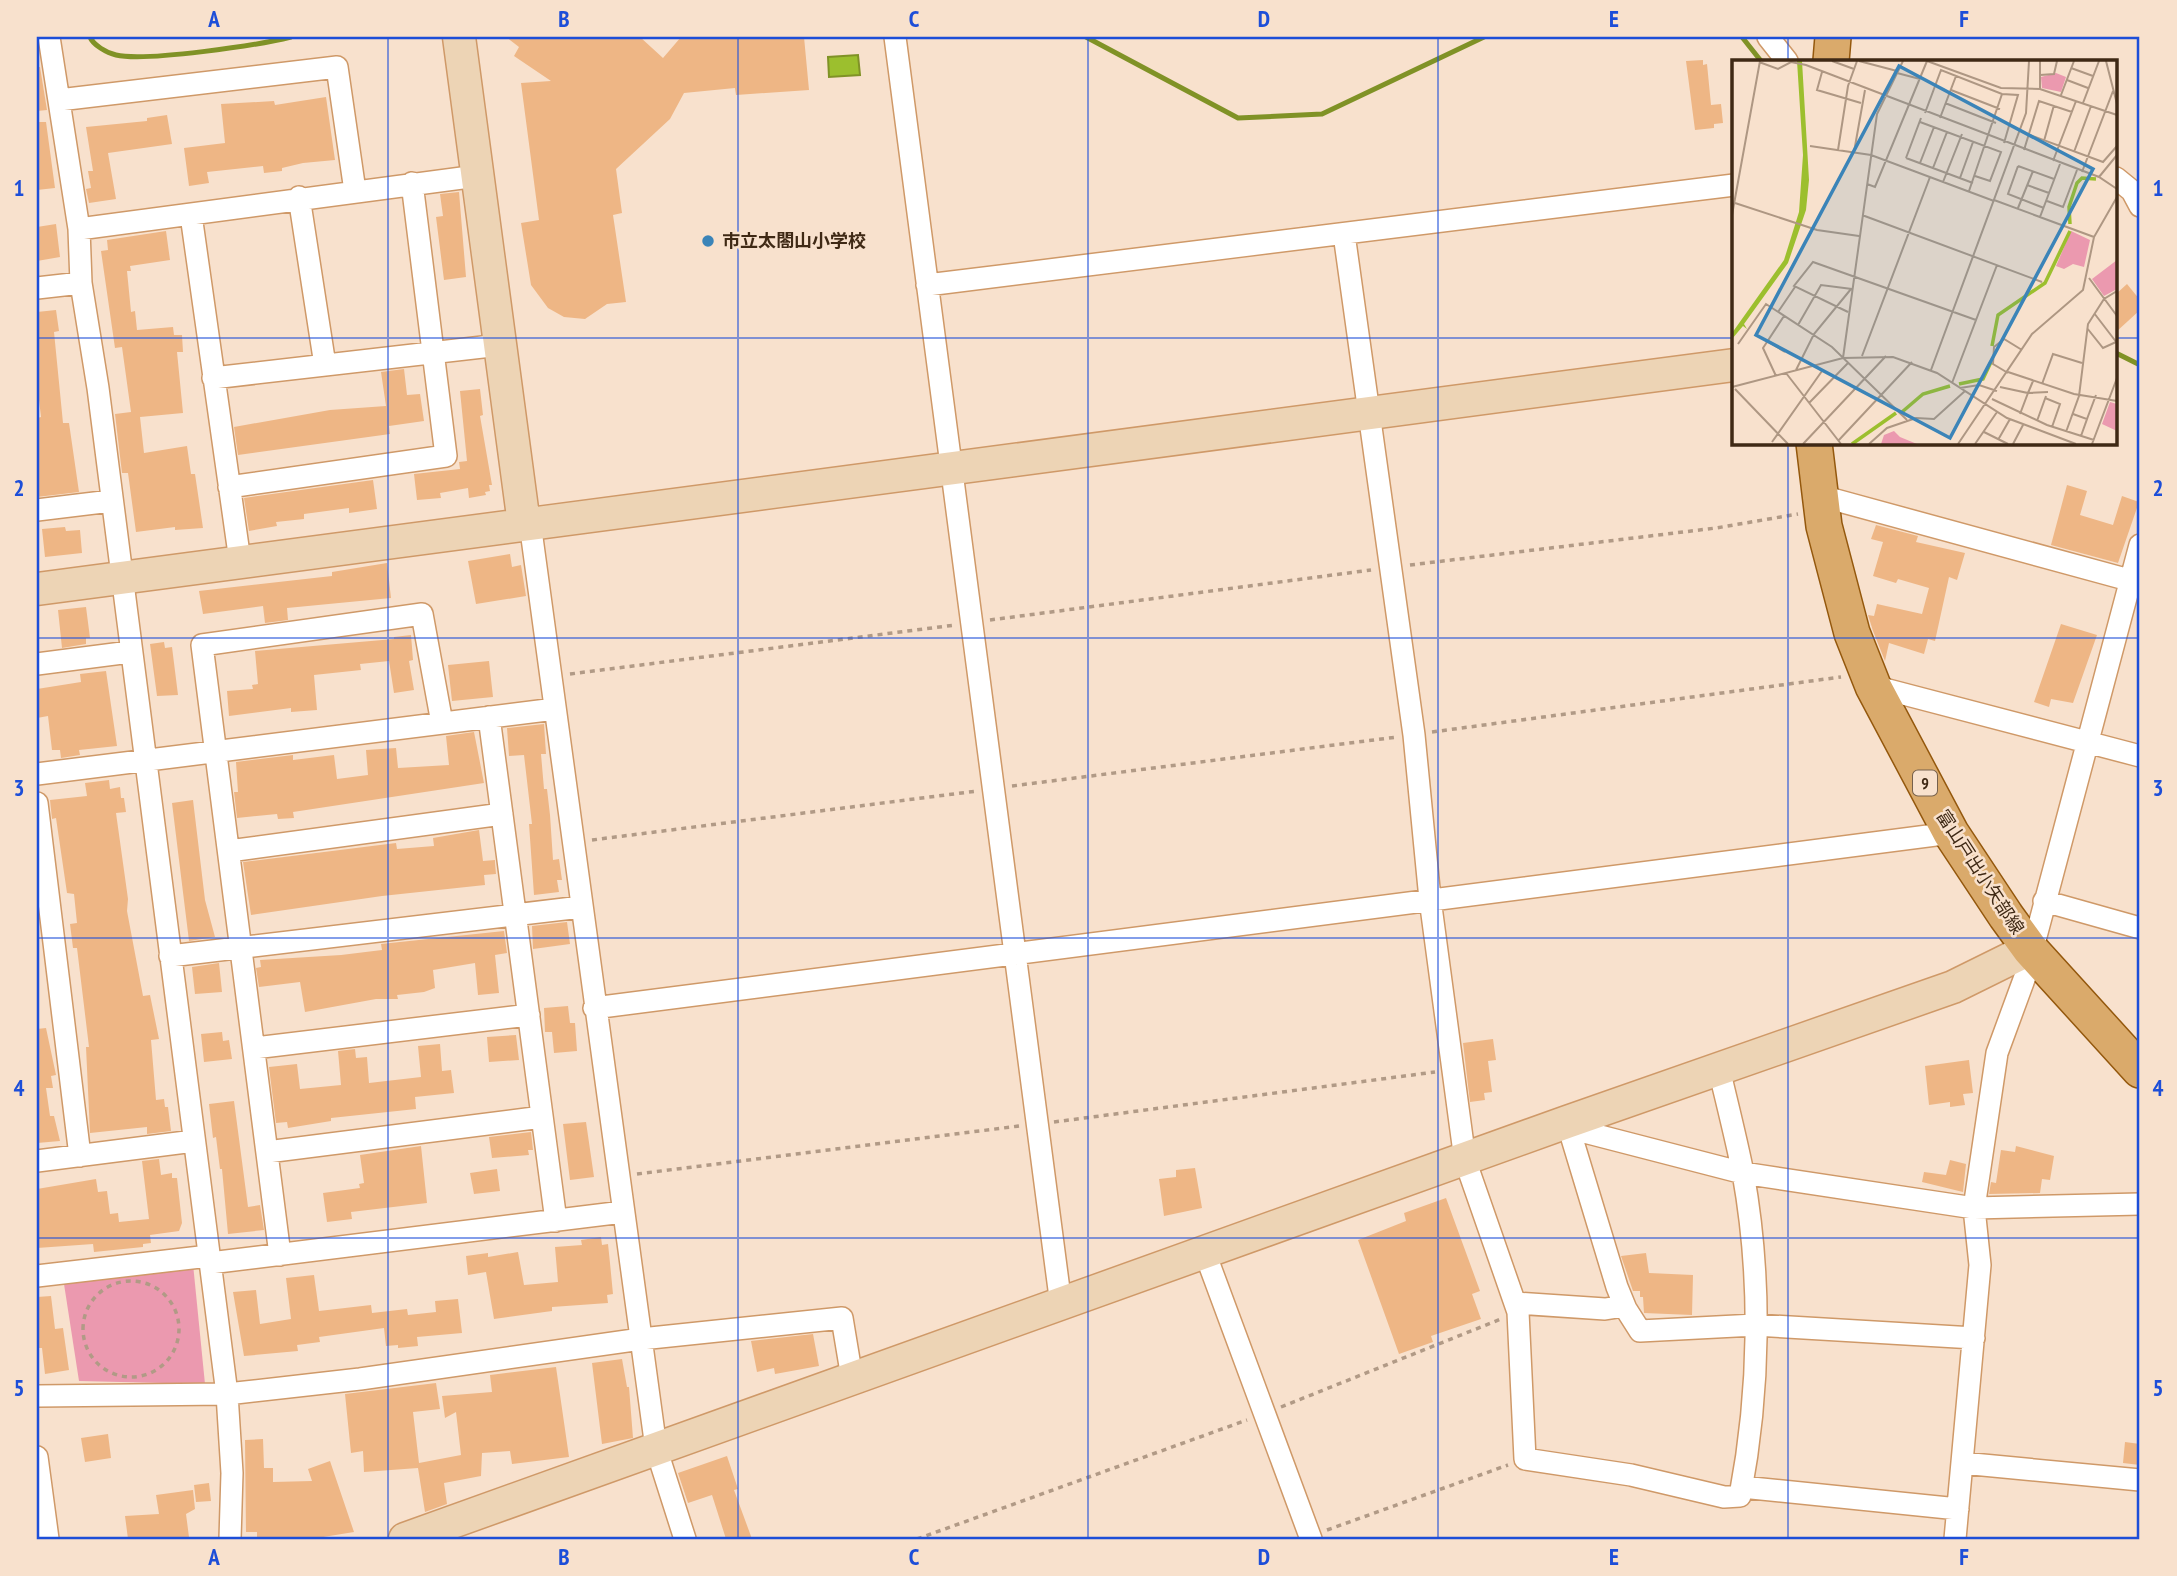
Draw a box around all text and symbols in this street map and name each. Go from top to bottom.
text: A [207,4,220,33]
text: B [558,4,570,33]
text: C [909,4,920,33]
text: D [1258,4,1270,33]
text: E [1609,4,1619,33]
text: F [1959,4,1969,33]
inset map [1732,60,2118,444]
text: 1 [14,173,25,202]
text: 1 [2153,173,2164,202]
place label: 市立太閤山小学校 [722,229,866,252]
marker: 市立太閤山小学校 [700,233,716,249]
text: 2 [14,473,25,502]
text: 2 [2153,473,2164,502]
road number: 9 [1913,770,1937,796]
text: 3 [14,773,25,802]
text: 3 [2153,773,2164,802]
street label: 富山戸出小矢部線 [1932,805,2029,938]
text: 4 [14,1073,25,1102]
text: 4 [2153,1073,2164,1102]
text: 5 [14,1373,25,1402]
text: 5 [2153,1373,2164,1402]
text: A [207,1542,220,1571]
text: B [558,1542,570,1571]
text: C [909,1542,920,1571]
text: D [1258,1542,1270,1571]
text: E [1609,1542,1619,1571]
text: F [1959,1542,1969,1571]

